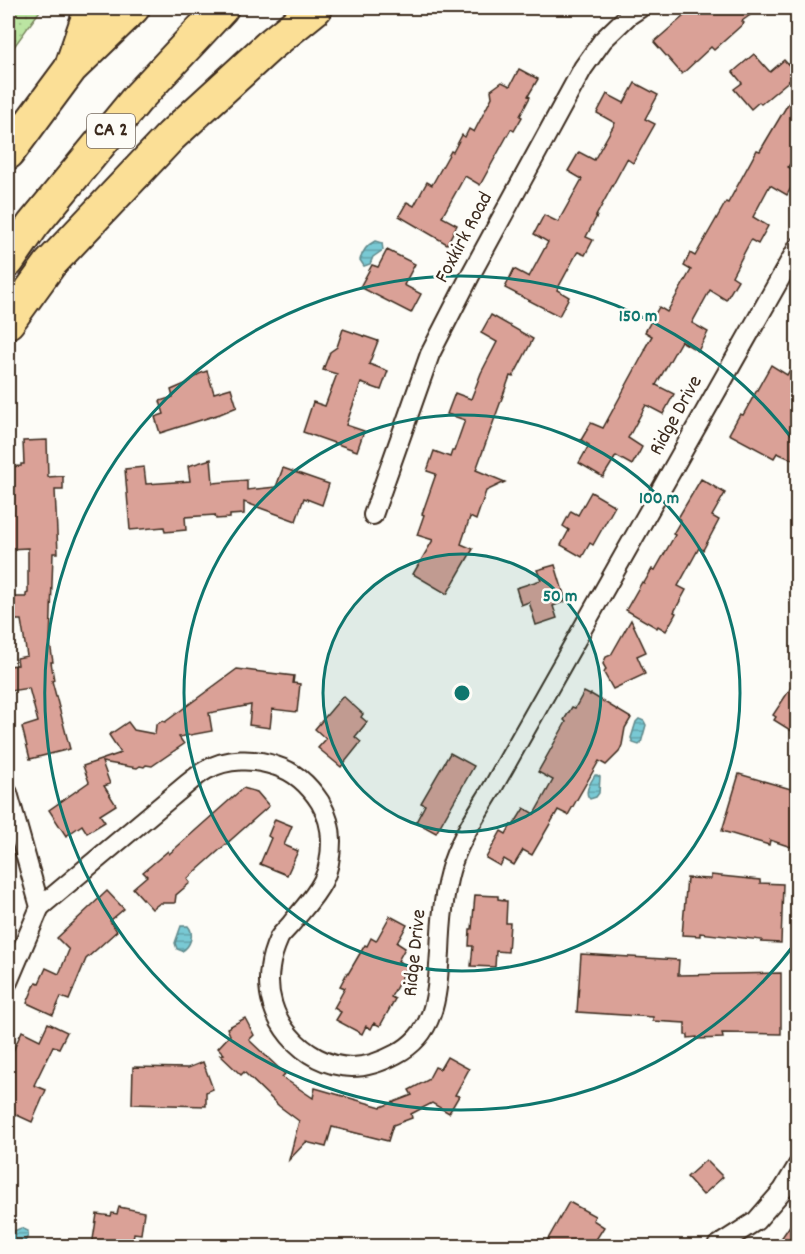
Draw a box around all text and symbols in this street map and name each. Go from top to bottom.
road number: CA 2 [87,114,135,148]
street label: Foxkirk Road [428,187,502,289]
text: 150 m [619,305,657,330]
street label: Ridge Drive [643,370,711,462]
text: 100 m [639,487,679,512]
text: 50 m [543,585,577,610]
centre of rings [452,683,472,703]
street label: Ridge Drive [397,908,435,998]

